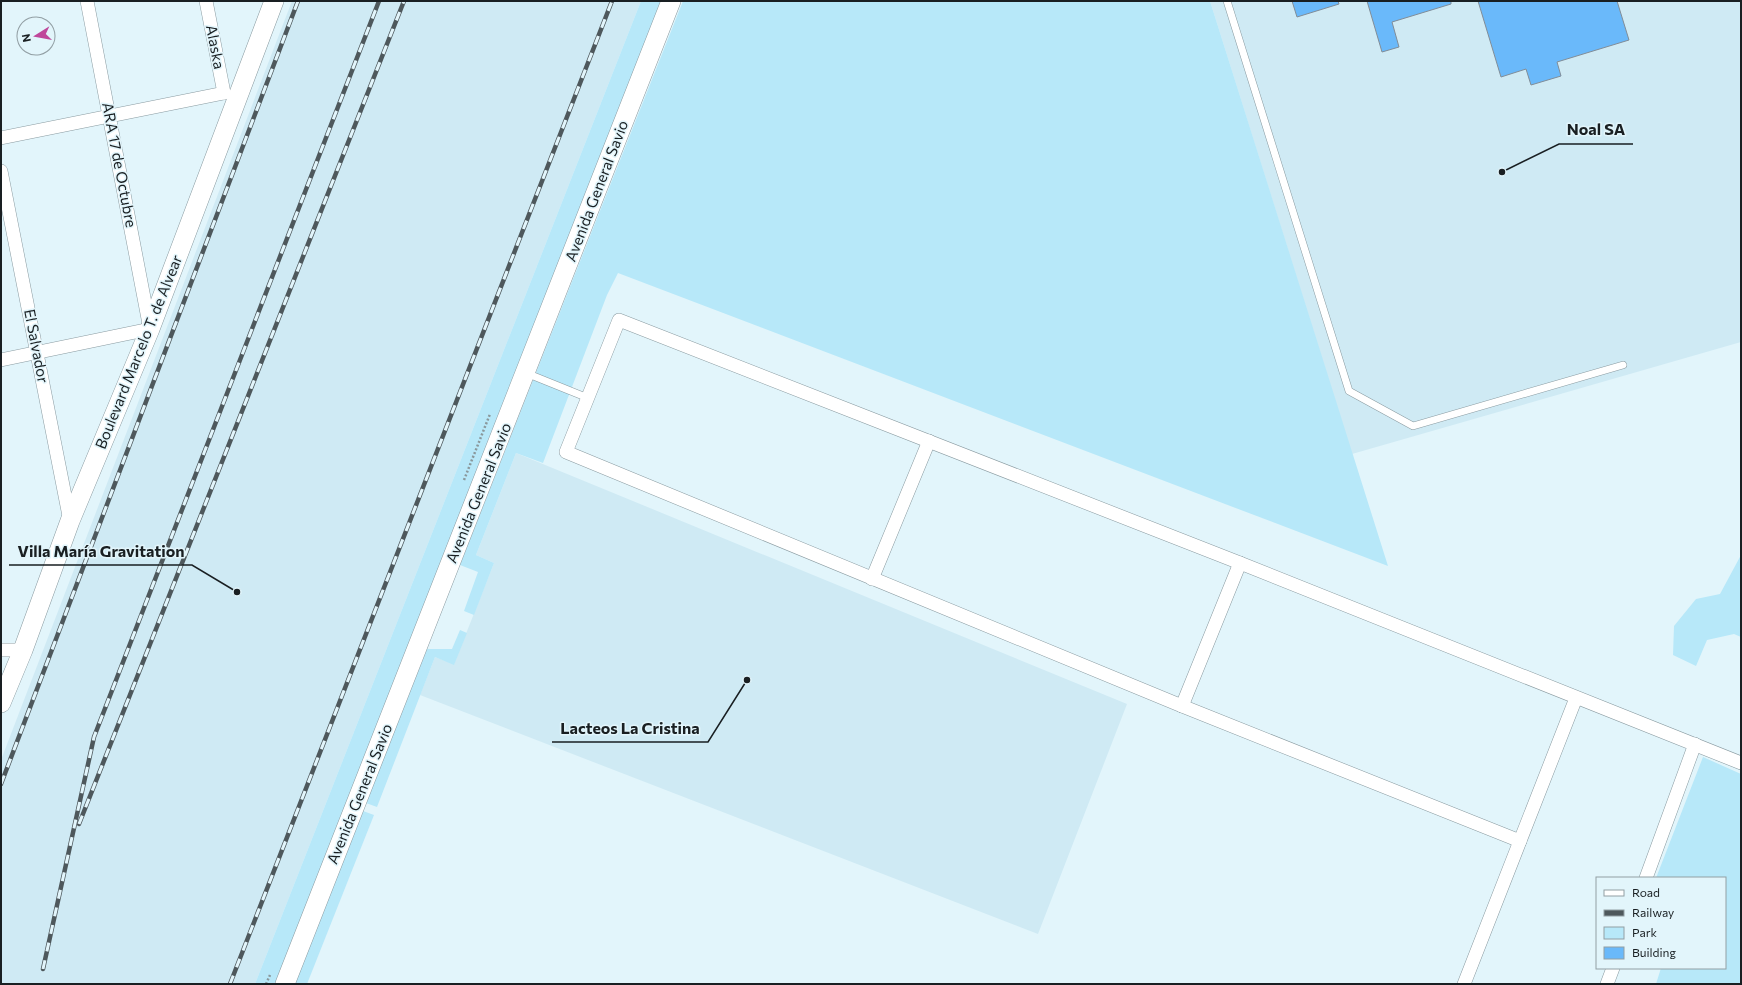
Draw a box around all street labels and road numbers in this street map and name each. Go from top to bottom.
street label: Alaska [203,23,229,71]
street label: ARA 17 de Octubre [99,101,141,229]
street label: Avenida General Savio [561,117,631,264]
street label: Boulevard Marcelo T. de Alvear [91,252,185,451]
street label: El Salvador [21,307,53,384]
street label: Avenida General Savio [442,420,514,565]
street label: Avenida General Savio [323,721,395,866]

